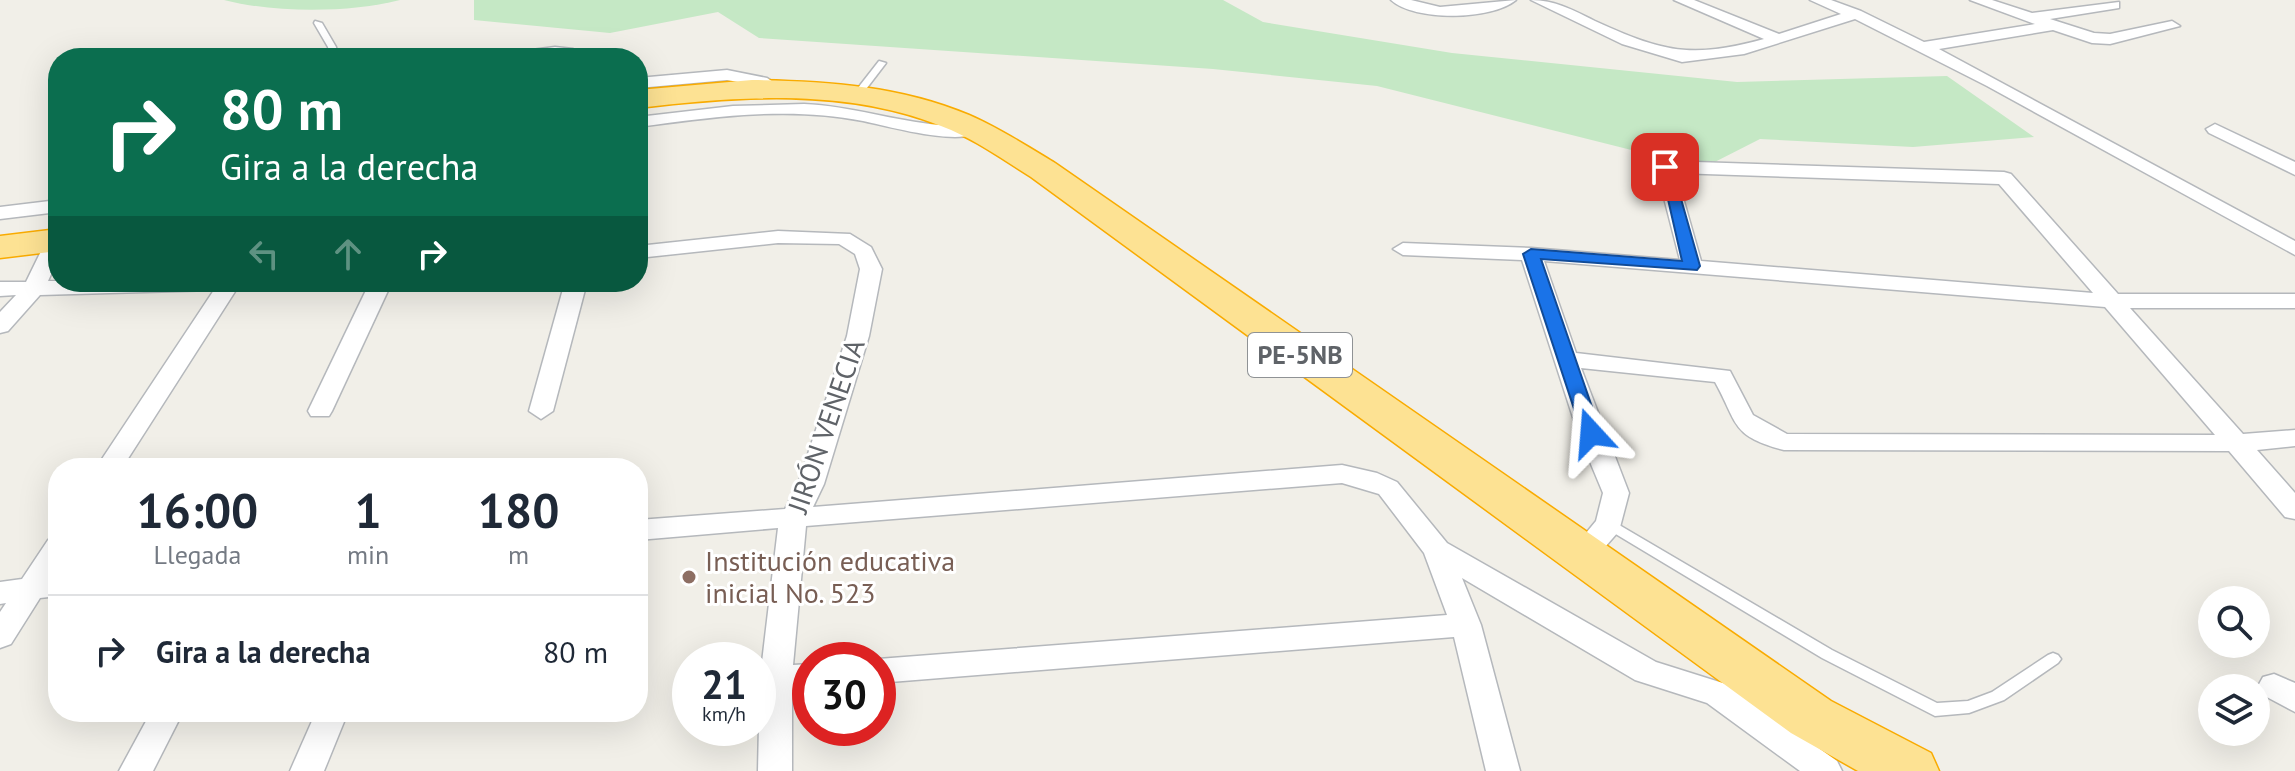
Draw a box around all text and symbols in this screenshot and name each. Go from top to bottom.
text: 80 m [220,73,343,145]
icon: right [88,80,192,184]
pin [1631,133,1699,201]
text: Gira a la derecha [220,143,478,190]
icon: arrive [1643,145,1687,189]
icon: left [242,232,286,276]
icon: ahead [326,232,370,276]
icon: right [410,232,454,276]
street label: JIRÓN VENECIA [778,333,873,519]
road number: PE-5NB [1248,333,1352,377]
position arrow [1549,391,1633,475]
text: 16:00 [137,479,258,541]
text: 1 [354,479,382,541]
text: 180 [478,479,559,541]
text: Llegada [154,538,241,571]
text: min [347,538,389,571]
text: m [508,538,529,571]
place label: Institución educativa inicial No. 523 [705,542,955,611]
marker: Institución educativa inicial No. 523 [680,568,698,586]
map controls [2198,586,2270,746]
button: search [2198,586,2270,658]
icon: right [88,629,132,673]
text: Gira a la derecha [156,632,370,671]
text: 80 m [543,632,608,671]
speed limit sign: 30 [792,642,896,746]
text: 21 [701,658,747,710]
button: layers [2198,674,2270,746]
text: km/h [702,701,746,727]

